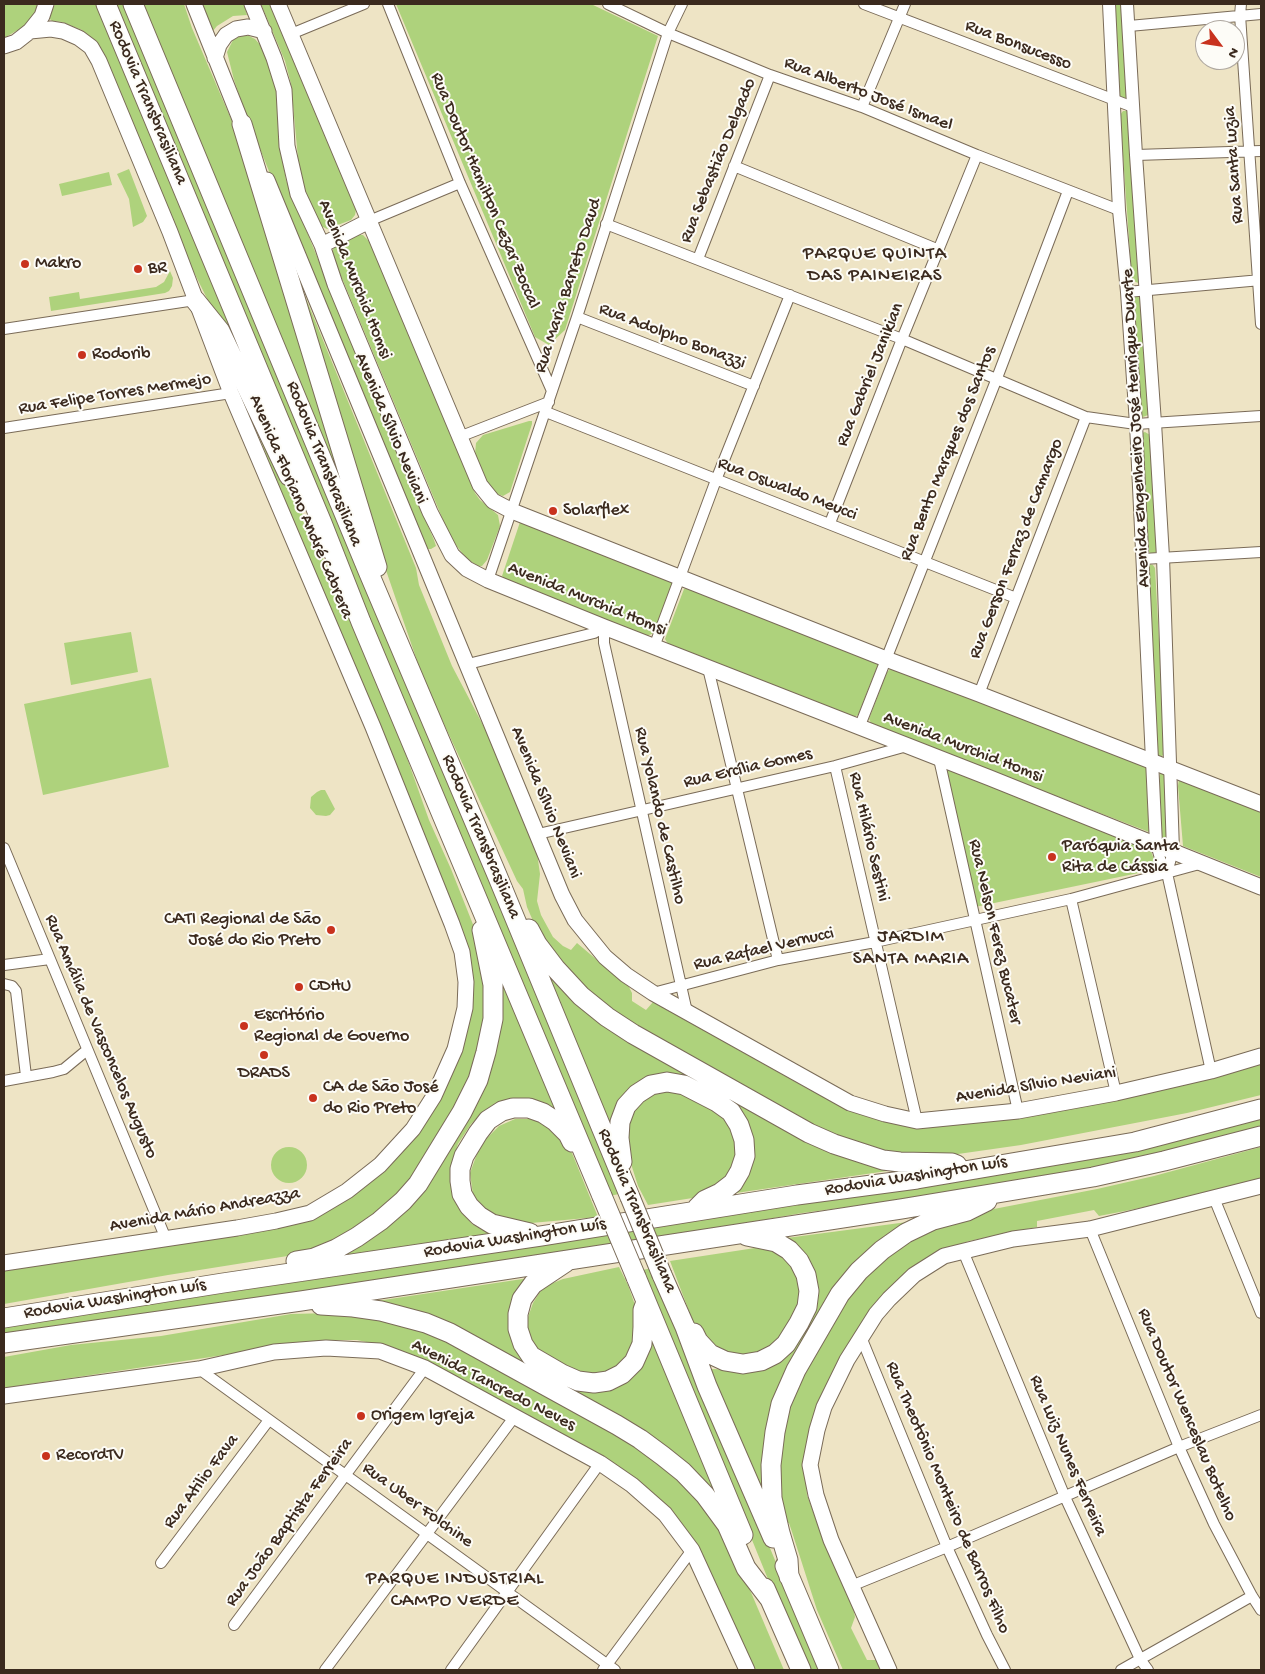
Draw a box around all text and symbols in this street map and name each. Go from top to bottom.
street label: Rua Bonsucesso [962,16,1074,76]
street label: Rodovia Transbrasiliana [103,18,191,188]
north arrow [1195,20,1245,70]
text: N [1223,44,1242,61]
street label: Rua Alberto José Ismael [781,53,955,137]
street label: Rua Doutor Hamilton Cezar Zoccal [424,70,544,312]
street label: Rua Sebastião Delgado [676,75,762,247]
street label: Rua Santa Luzia [1220,106,1250,224]
street label: Rua Maria Barreto Daud [531,196,607,376]
street label: Avenida Murchid Homsi [312,197,396,363]
district label: PARQUE QUINTA DAS PAINEIRAS [801,244,949,288]
place label: Makro [35,253,81,275]
marker: Makro [19,258,31,270]
place label: BR [148,258,167,280]
marker: BR [132,263,144,275]
street label: Avenida Engenheiro José Henrique Duarte [1118,268,1156,588]
street label: Rua Adolpho Bonazzi [595,299,749,375]
street label: Rua Gabriel Janikian [832,300,910,450]
place label: Rodorib [92,344,150,366]
street label: Rua Bento Marques dos Santos [896,344,1002,564]
marker: Rodorib [76,349,88,361]
street label: Avenida Sílvio Neviani [348,350,432,508]
street label: Rua Felipe Torres Mermejo [17,369,213,421]
street label: Rodovia Transbrasiliana [280,378,366,550]
street label: Avenida Floriano André Cabrera [243,392,357,622]
street label: Rua Gerson Ferraz de Camargo [965,436,1069,662]
street label: Rua Oswaldo Meucci [714,453,860,527]
place label: Solarflex [563,500,629,522]
marker: Solarflex [547,505,559,517]
street label: Avenida Murchid Homsi [504,558,670,642]
street label: Avenida Murchid Homsi [880,707,1046,789]
street label: Avenida Sílvio Neviani [505,724,585,882]
street label: Rua Yolando de Castilho [628,725,690,907]
street label: Rua Ercília Gomes [682,744,814,794]
street label: Rodovia Transbrasiliana [436,752,524,922]
street label: Rua Hilário Sestini [843,770,893,904]
place label: Paróquia Santa Rita de Cássia [1062,836,1179,879]
street label: Rua Nelson Ferez Bucater [962,837,1026,1027]
marker: Paróquia Santa Rita de Cássia [1046,851,1058,863]
place label: CATI Regional de São José do Rio Preto [164,909,321,952]
street label: Rua Amália de Vasconcelos Augusto [39,912,161,1162]
street label: Rua Rafael Vernucci [692,923,836,977]
marker: CATI Regional de São José do Rio Preto [325,924,337,936]
district label: JARDIM SANTA MARIA [851,927,971,971]
place label: CDHU [309,976,351,998]
marker: CDHU [293,981,305,993]
place label: Escritório Regional de Governo [254,1005,409,1048]
marker: Escritório Regional de Governo [238,1020,250,1032]
marker: DRADS [258,1049,270,1061]
place label: DRADS [238,1063,290,1085]
street label: Avenida Sílvio Neviani [954,1063,1118,1109]
place label: CA de São José do Rio Preto [323,1077,438,1120]
marker: CA de São José do Rio Preto [307,1092,319,1104]
street label: Rodovia Transbrasiliana [592,1126,680,1296]
street label: Rodovia Washington Luís [823,1152,1009,1202]
street label: Avenida Mário Andreazza [108,1184,302,1238]
street label: Rodovia Washington Luís [422,1214,608,1264]
street label: Rodovia Washington Luís [22,1275,208,1325]
street label: Rua Doutor Wenceslau Botelho [1131,1305,1241,1525]
street label: Avenida Tancredo Neves [407,1335,579,1437]
street label: Rua Theotônio Monteiro de Barros Filho [880,1359,1014,1637]
street label: Rua Luiz Nunes Ferreira [1023,1372,1111,1540]
place label: Origem Igreja [371,1405,474,1427]
marker: Origem Igreja [355,1410,367,1422]
street label: Rua Atilio Fava [159,1431,245,1533]
street label: Rua João Baptista Ferreira [222,1435,358,1611]
place label: RecordTV [56,1445,124,1467]
marker: RecordTV [40,1450,52,1462]
street label: Rua Uber Folchine [357,1458,477,1554]
district label: PARQUE INDUSTRIAL CAMPO VERDE [364,1569,546,1613]

